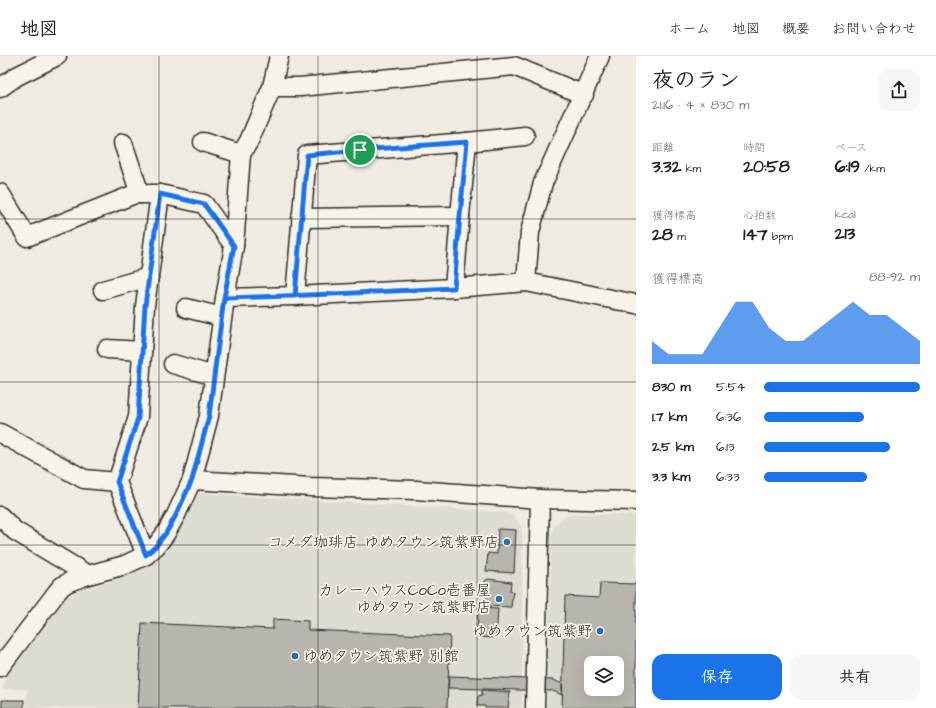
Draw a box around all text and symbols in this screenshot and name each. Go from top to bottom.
text: 地図 [20,16,58,43]
text: ホーム [669,19,710,39]
text: 地図 [732,19,760,39]
text: 概要 [782,19,810,39]
text: お問い合わせ [832,19,916,39]
text: 夜のラン [652,65,740,96]
button: share [878,69,920,111]
text: 21:16 · 4 × 830 m [652,96,749,114]
pin [343,133,377,167]
icon: arrive [349,139,371,161]
text: 距離 [652,140,674,155]
text: 時間 [743,140,765,155]
text: ペース [835,140,867,155]
text: 3.32 [652,155,681,179]
text: 20:58 [743,155,790,179]
text: 6:19 [835,155,860,179]
text: km [681,161,701,176]
text: /km [860,161,885,176]
text: kcal [835,207,856,222]
text: 獲得標高 [652,208,696,223]
text: 心拍数 [743,208,776,223]
text: 213 [835,222,855,246]
text: 28 [652,223,673,247]
text: 147 [743,223,768,247]
text: m [673,229,686,244]
text: bpm [768,229,793,244]
text: 88–92 m [869,268,920,286]
text: 獲得標高 [652,270,704,288]
text: 830 m [652,378,691,396]
text: 5:54 [716,378,745,396]
text: 1.7 km [652,408,687,426]
text: 6:36 [716,408,741,426]
text: 2.5 km [652,438,694,456]
text: 6:13 [716,438,735,456]
text: 3.3 km [652,468,690,486]
text: 6:33 [716,468,740,486]
place label: コメダ珈琲店 ゆめタウン筑紫野店 [268,532,499,553]
marker: コメダ珈琲店 ゆめタウン筑紫野店 [502,537,512,547]
place label: カレーハウスCoCo壱番屋 ゆめタウン筑紫野店 [318,580,491,618]
marker: カレーハウスCoCo壱番屋 ゆめタウン筑紫野店 [494,594,504,604]
place label: ゆめタウン筑紫野 [472,621,592,642]
marker: ゆめタウン筑紫野 [595,626,605,636]
place label: ゆめタウン筑紫野 別館 [303,646,459,667]
marker: ゆめタウン筑紫野 別館 [290,651,300,661]
button: 保存 [652,654,782,700]
button: 共有 [790,654,920,700]
map controls [584,656,624,696]
button: layers [584,656,624,696]

